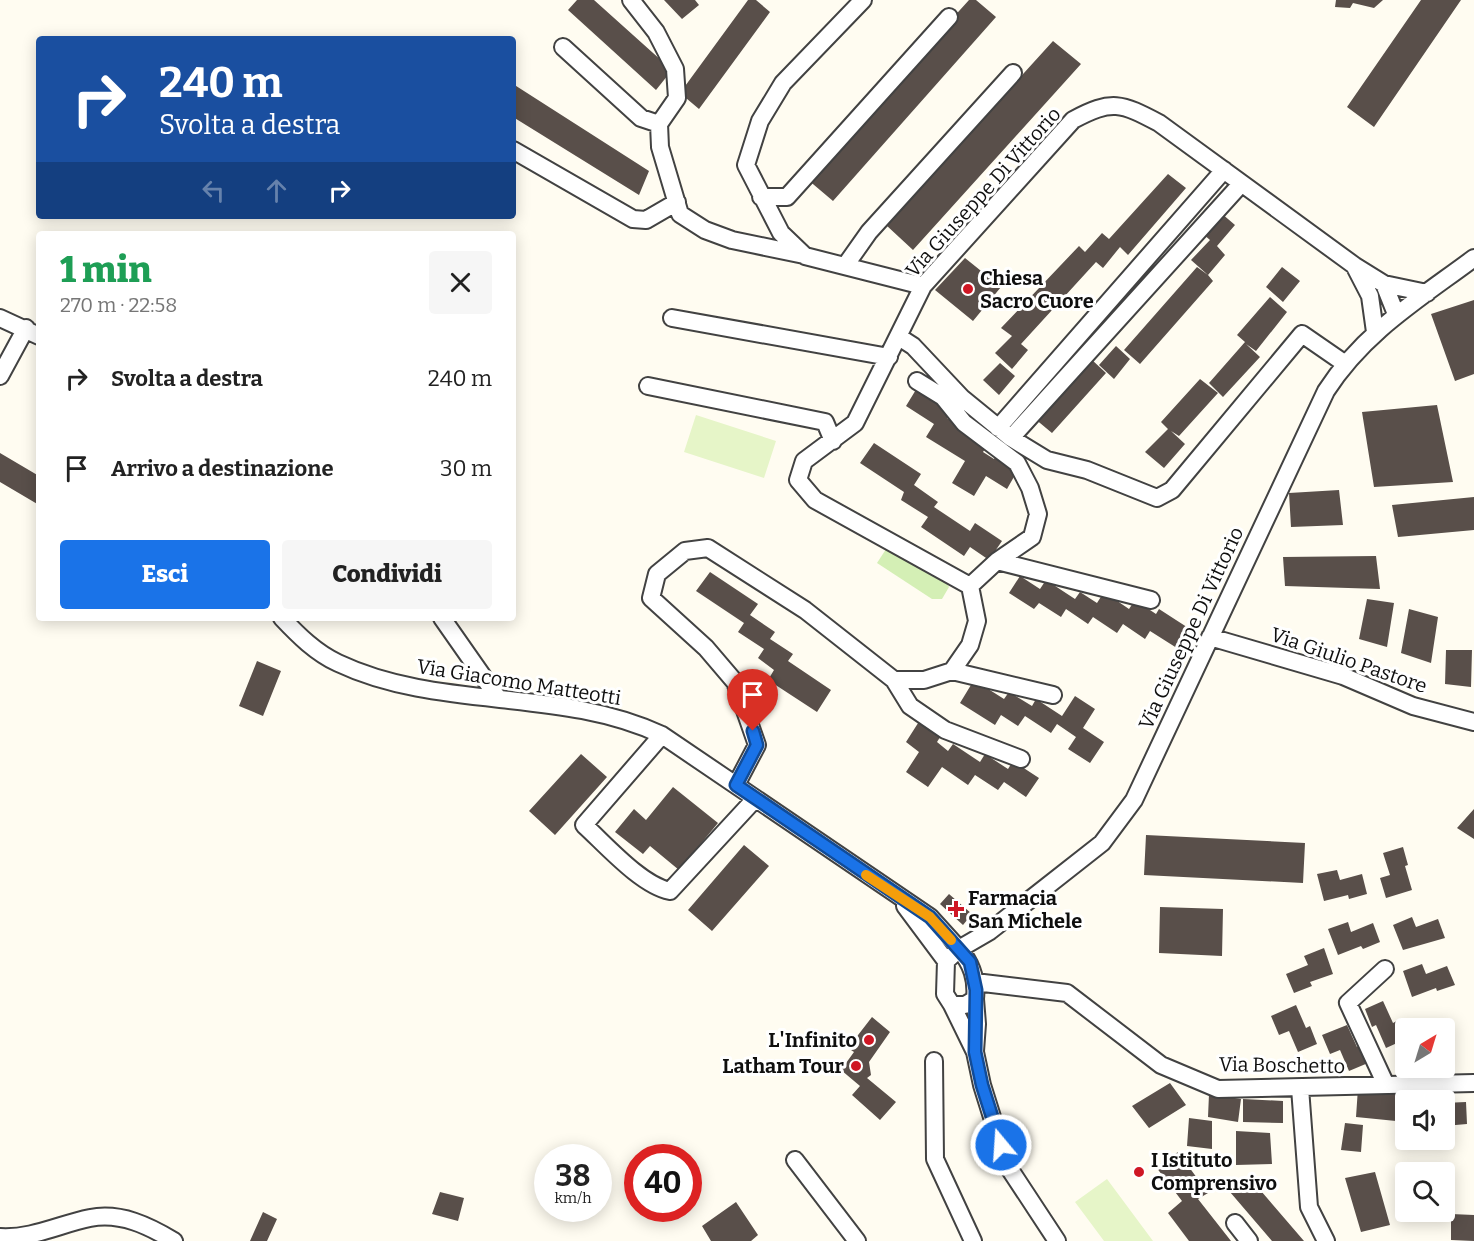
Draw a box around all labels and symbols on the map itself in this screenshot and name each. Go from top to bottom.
street label: Via Giuseppe Di Vittorio [900,102,1066,282]
place label: Chiesa Sacro Cuore [980,266,1094,313]
marker: Chiesa Sacro Cuore [961,282,975,296]
street label: Via Giuseppe Di Vittorio [1133,523,1249,733]
street label: Via Giulio Pastore [1268,622,1430,698]
street label: Via Giacomo Matteotti [415,654,623,710]
pin [727,669,778,731]
place label: Farmacia San Michele [968,886,1082,933]
marker: Farmacia San Michele [949,902,963,916]
north arrow [1395,1018,1455,1078]
place label: L'Infinito [768,1028,857,1052]
marker: L'Infinito [862,1033,876,1047]
street label: Via Boschetto [1219,1052,1345,1078]
place label: Latham Tour [722,1054,845,1078]
marker: Latham Tour [849,1059,863,1073]
position arrow [969,1113,1033,1177]
speed limit sign: 40 [624,1144,702,1222]
place label: I Istituto Comprensivo [1151,1148,1277,1195]
marker: I Istituto Comprensivo [1132,1165,1146,1179]

